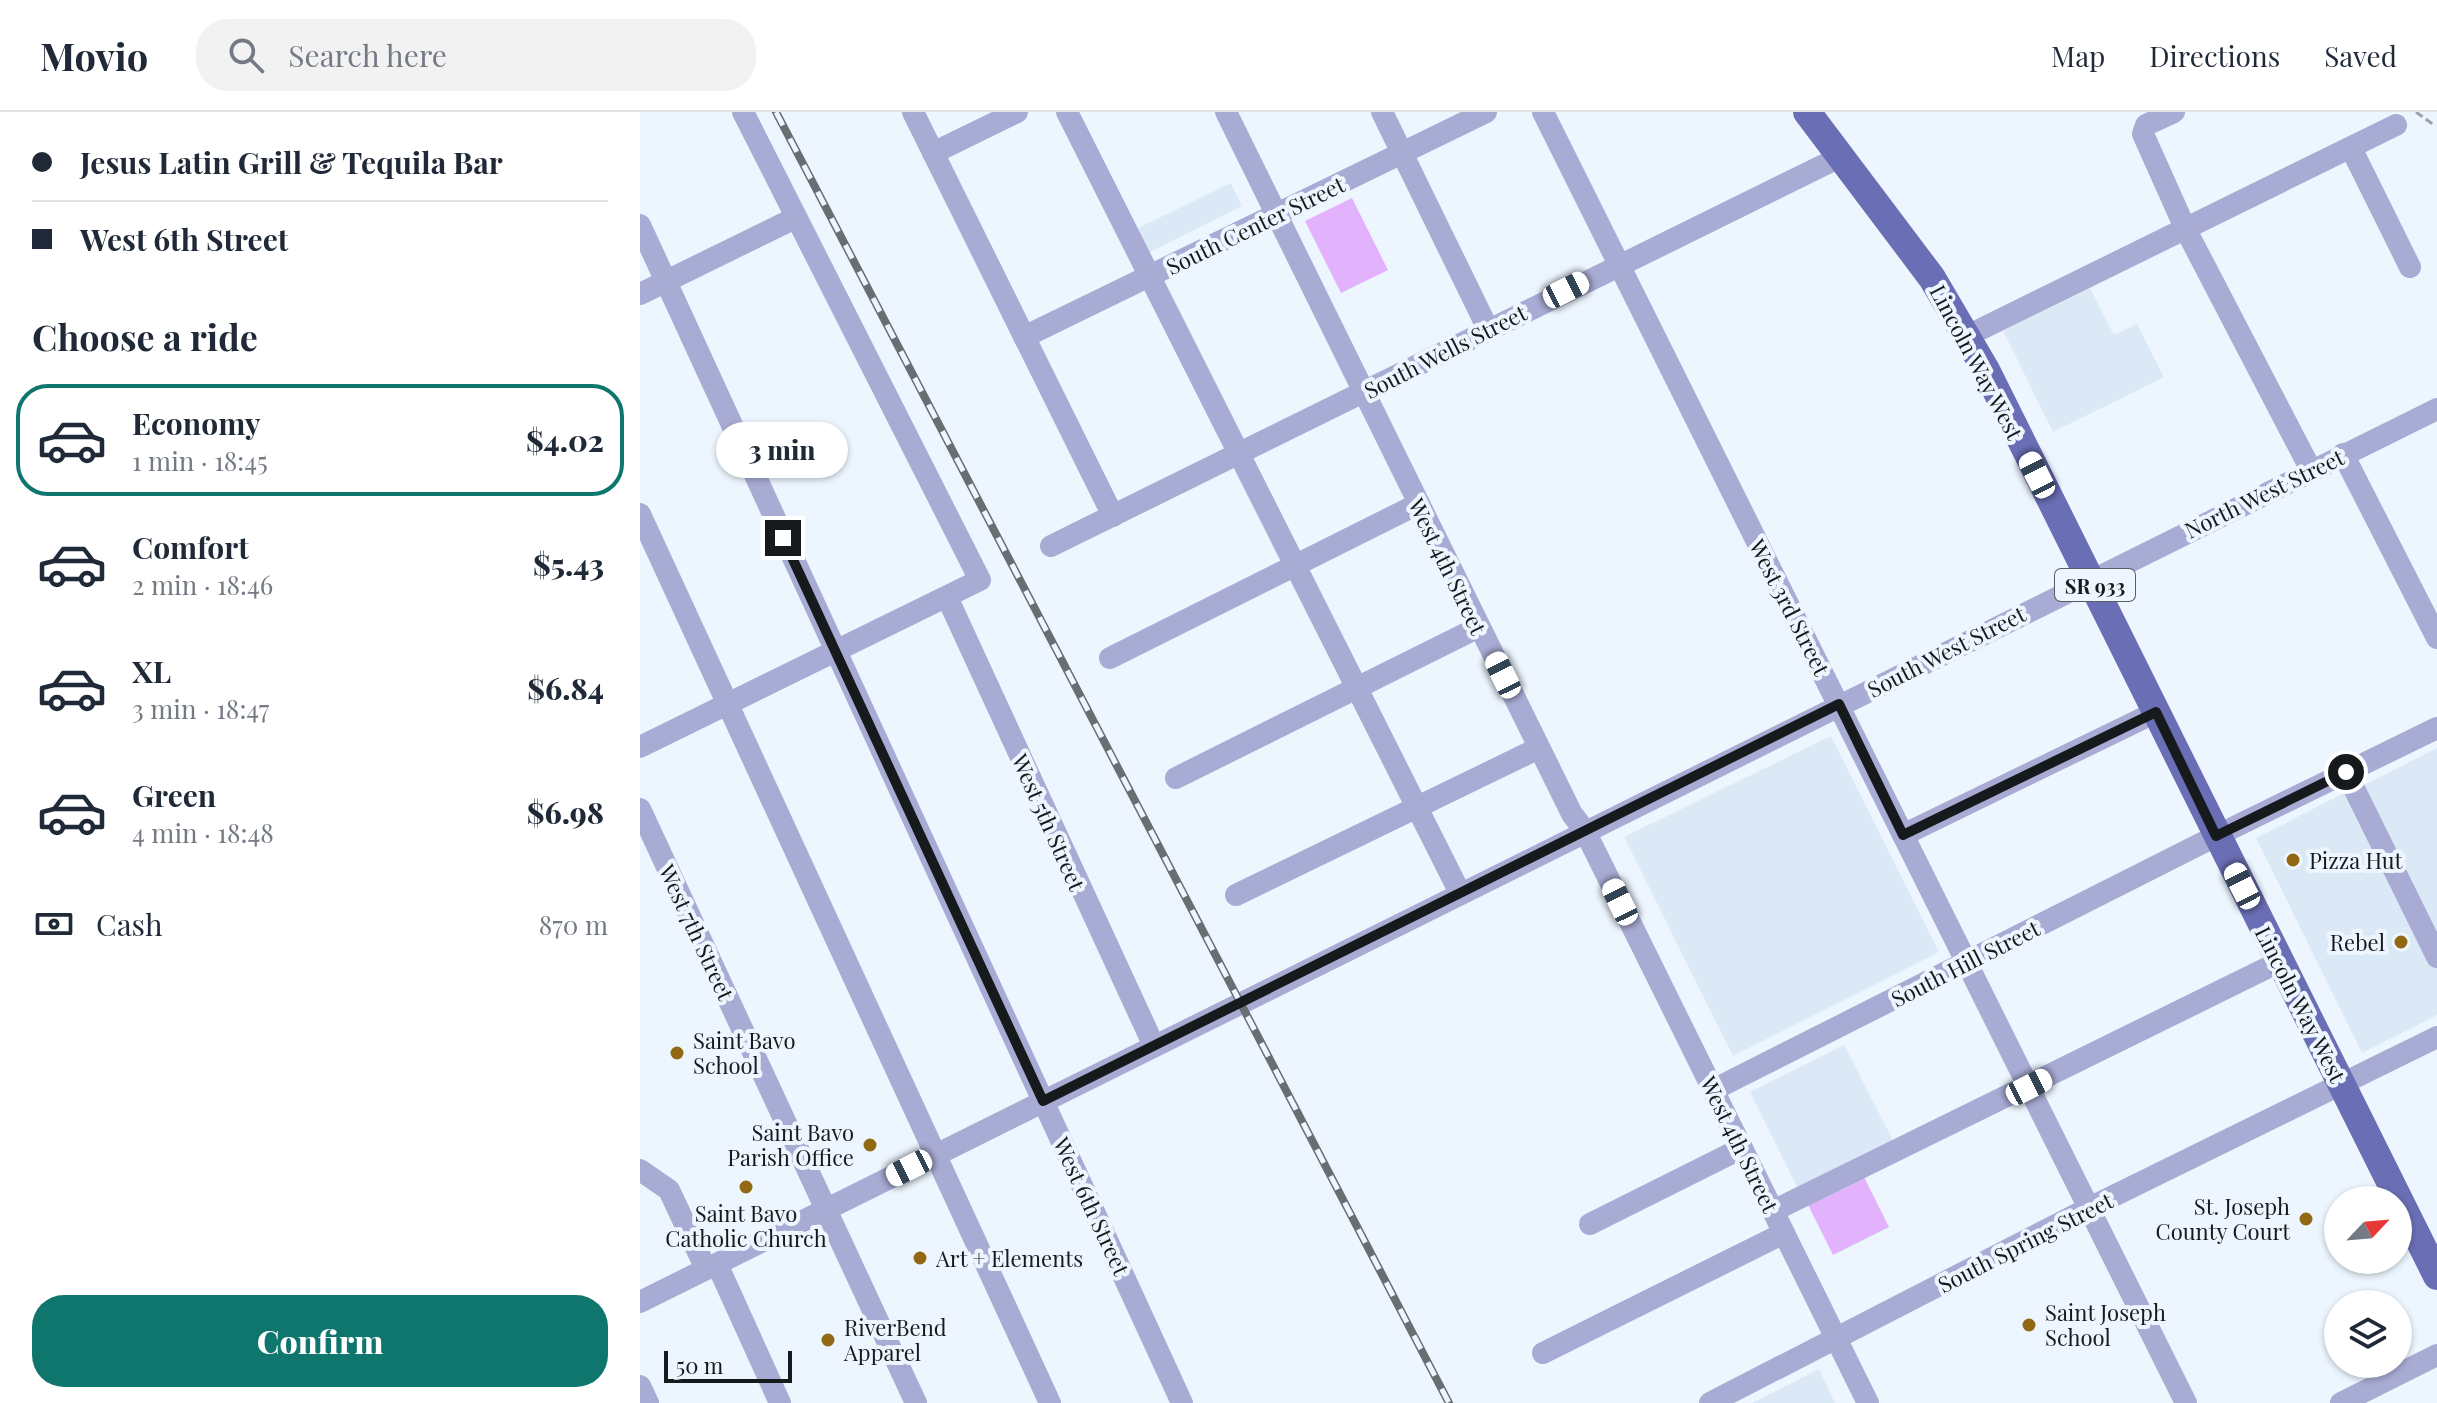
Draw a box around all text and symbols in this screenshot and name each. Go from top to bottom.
search box [196,19,756,91]
text: Movio [40,30,148,81]
icon: search [224,33,268,77]
text: Search here [288,35,447,75]
text: Map [2051,37,2105,74]
text: Directions [2149,37,2280,74]
text: Saved [2324,37,2397,74]
text: Jesus Latin Grill & Tequila Bar [80,142,503,182]
street label: South Center Street [1161,168,1350,281]
text: West 6th Street [80,219,288,259]
car [1539,268,1593,312]
street label: Lincoln Way West [1924,279,2031,446]
street label: South Wells Street [1359,297,1532,405]
text: Choose a ride [32,312,258,360]
text: Economy [132,403,261,443]
icon: car [36,404,108,476]
text: $4.02 [526,420,604,460]
callout: 3 min [717,422,849,478]
text: 3 min [749,432,815,467]
street label: North West Street [2179,441,2350,545]
text: 1 min · 18:45 [132,443,268,478]
car [2015,448,2059,502]
street label: West 4th Street [1402,492,1494,640]
route end [765,520,801,556]
text: Comfort [132,527,249,567]
icon: car [36,528,108,600]
street label: West 3rd Street [1742,533,1838,681]
text: $5.43 [533,544,604,584]
text: 2 min · 18:46 [132,567,273,602]
road number: SR 933 [2055,569,2135,601]
street label: South West Street [1862,598,2031,704]
car [1482,648,1524,702]
text: XL [132,651,171,691]
icon: car [36,652,108,724]
text: $6.84 [527,668,604,708]
text: 3 min · 18:47 [132,691,269,726]
street label: West 5th Street [1005,748,1093,896]
route start [2328,754,2364,790]
text: Green [132,775,216,815]
icon: car [36,776,108,848]
text: $6.98 [527,792,604,832]
text: 4 min · 18:48 [132,815,274,850]
place label: Pizza Hut [2309,845,2404,875]
marker: Pizza Hut [2284,851,2302,869]
street label: West 7th Street [652,858,742,1006]
car [2220,859,2264,913]
car [1599,875,1641,929]
icon: cash [32,902,76,946]
text: Cash [96,904,163,944]
text: 870 m [539,907,608,942]
street label: South Hill Street [1886,912,2046,1013]
street label: Lincoln Way West [2249,921,2354,1088]
place label: Rebel [2330,927,2385,957]
marker: Rebel [2392,933,2410,951]
place label: Saint Bavo School [693,1025,795,1080]
marker: Saint Bavo School [668,1044,686,1062]
car [2002,1065,2056,1109]
street label: West 4th Street [1694,1070,1786,1218]
place label: Saint Bavo Parish Office [727,1117,854,1172]
street label: West 6th Street [1047,1131,1138,1281]
marker: Saint Bavo Parish Office [861,1136,879,1154]
car [882,1146,936,1190]
marker: Saint Bavo Catholic Church [737,1178,755,1196]
street label: South Spring Street [1932,1184,2119,1299]
north arrow [2324,1186,2412,1274]
map controls [2324,1186,2412,1378]
place label: St. Joseph County Court [2156,1191,2291,1246]
place label: Saint Bavo Catholic Church [665,1198,827,1253]
marker: St. Joseph County Court [2297,1210,2315,1228]
place label: Art + Elements [935,1243,1083,1273]
marker: Art + Elements [911,1249,929,1267]
button: layers [2324,1290,2412,1378]
button: Confirm [32,1295,608,1387]
place label: Saint Joseph School [2045,1297,2166,1352]
place label: RiverBend Apparel [843,1312,947,1367]
marker: Saint Joseph School [2020,1316,2038,1334]
marker: RiverBend Apparel [819,1331,837,1349]
scale bar [664,1347,792,1383]
text: 50 m [676,1350,723,1380]

